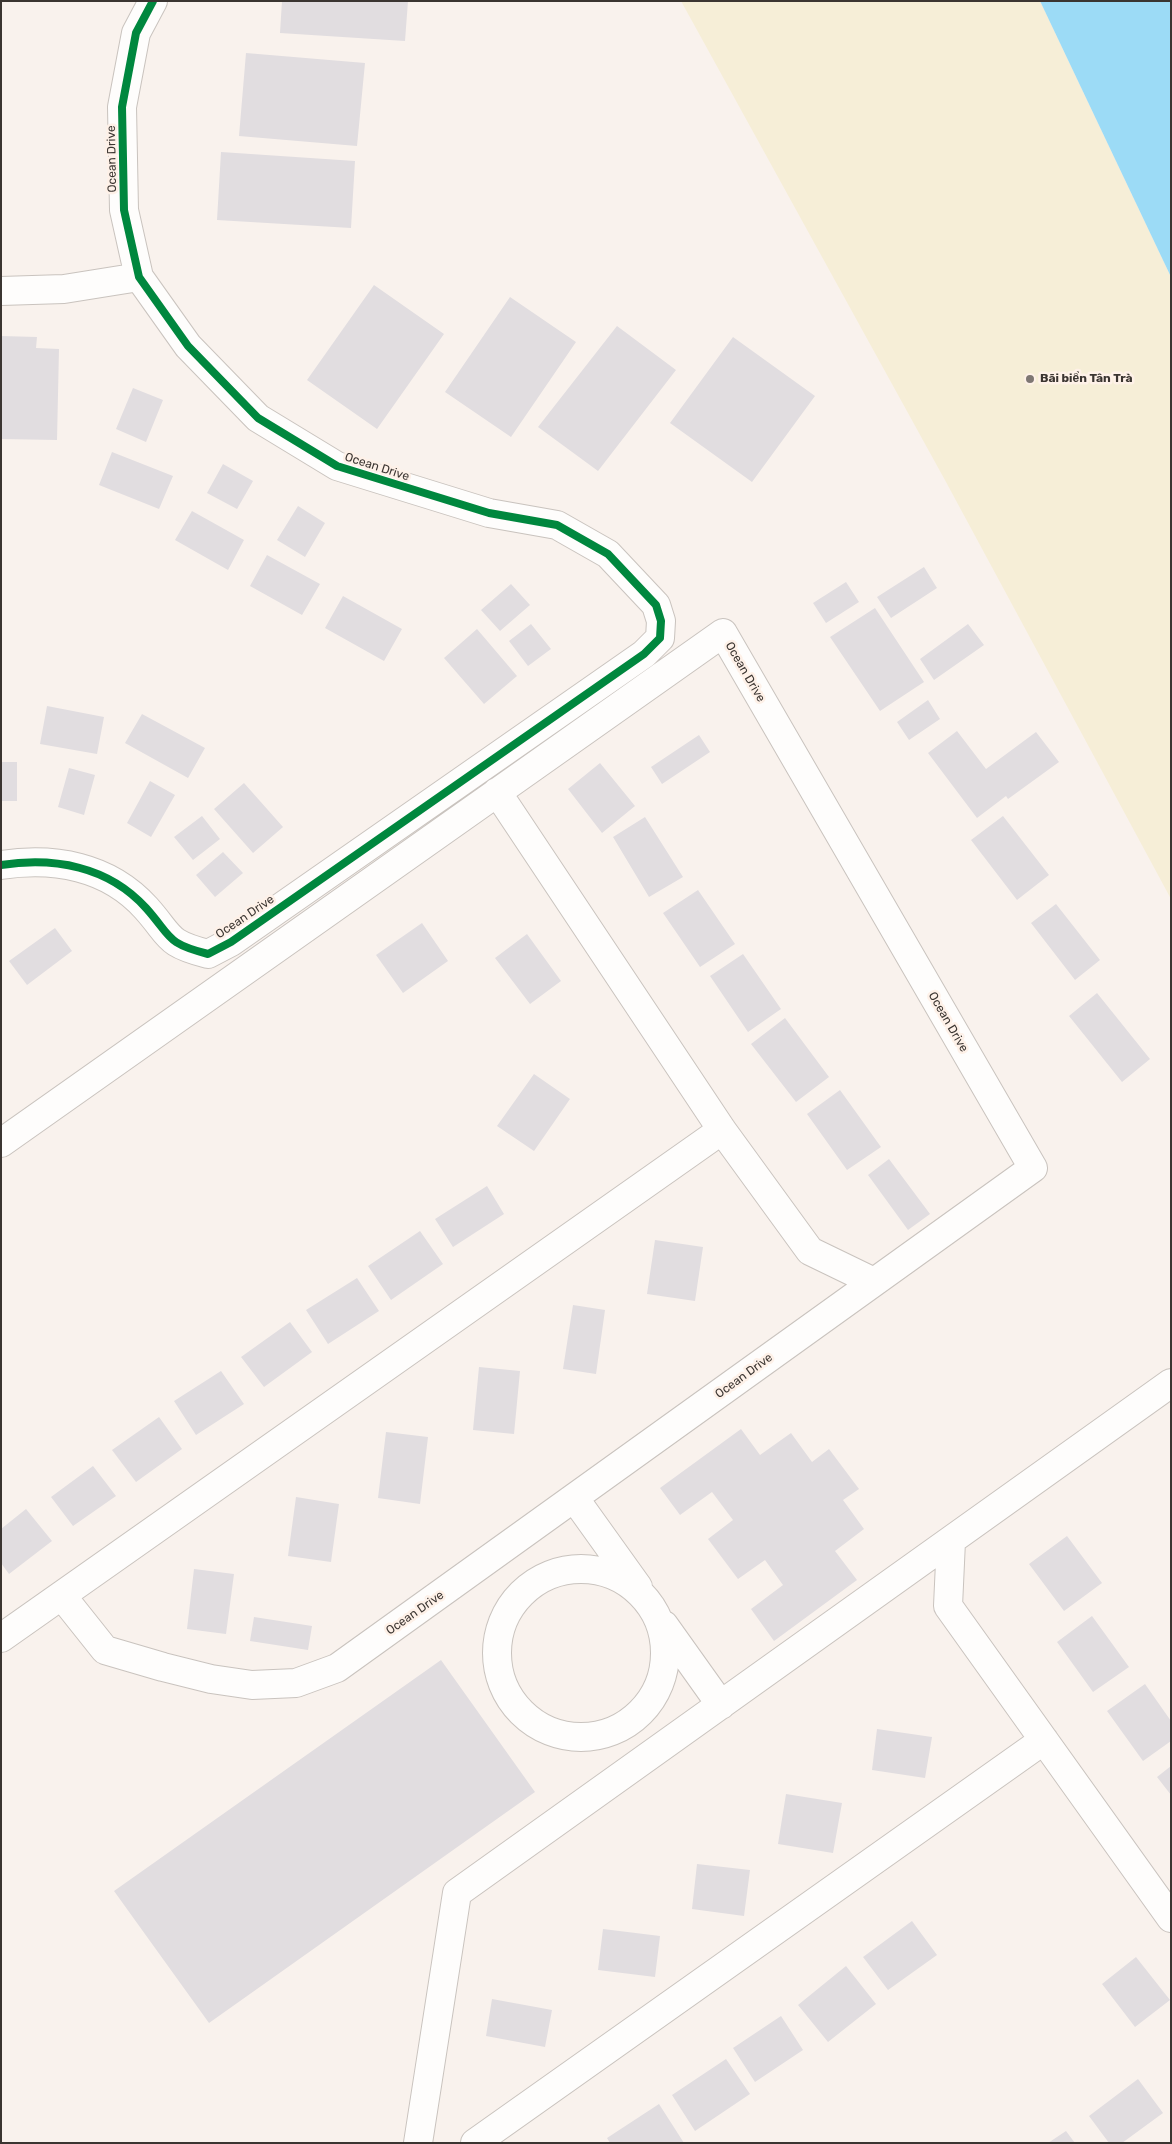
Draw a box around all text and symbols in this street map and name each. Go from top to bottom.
street label: Ocean Drive [104,125,120,193]
place label: Bãi biển Tân Trà [1040,372,1133,386]
marker: Bãi biển Tân Trà [1024,373,1036,385]
street label: Ocean Drive [343,450,411,484]
street label: Ocean Drive [722,639,768,705]
street label: Ocean Drive [213,892,277,942]
street label: Ocean Drive [925,989,971,1055]
street label: Ocean Drive [713,1350,775,1402]
street label: Ocean Drive [383,1588,447,1638]

